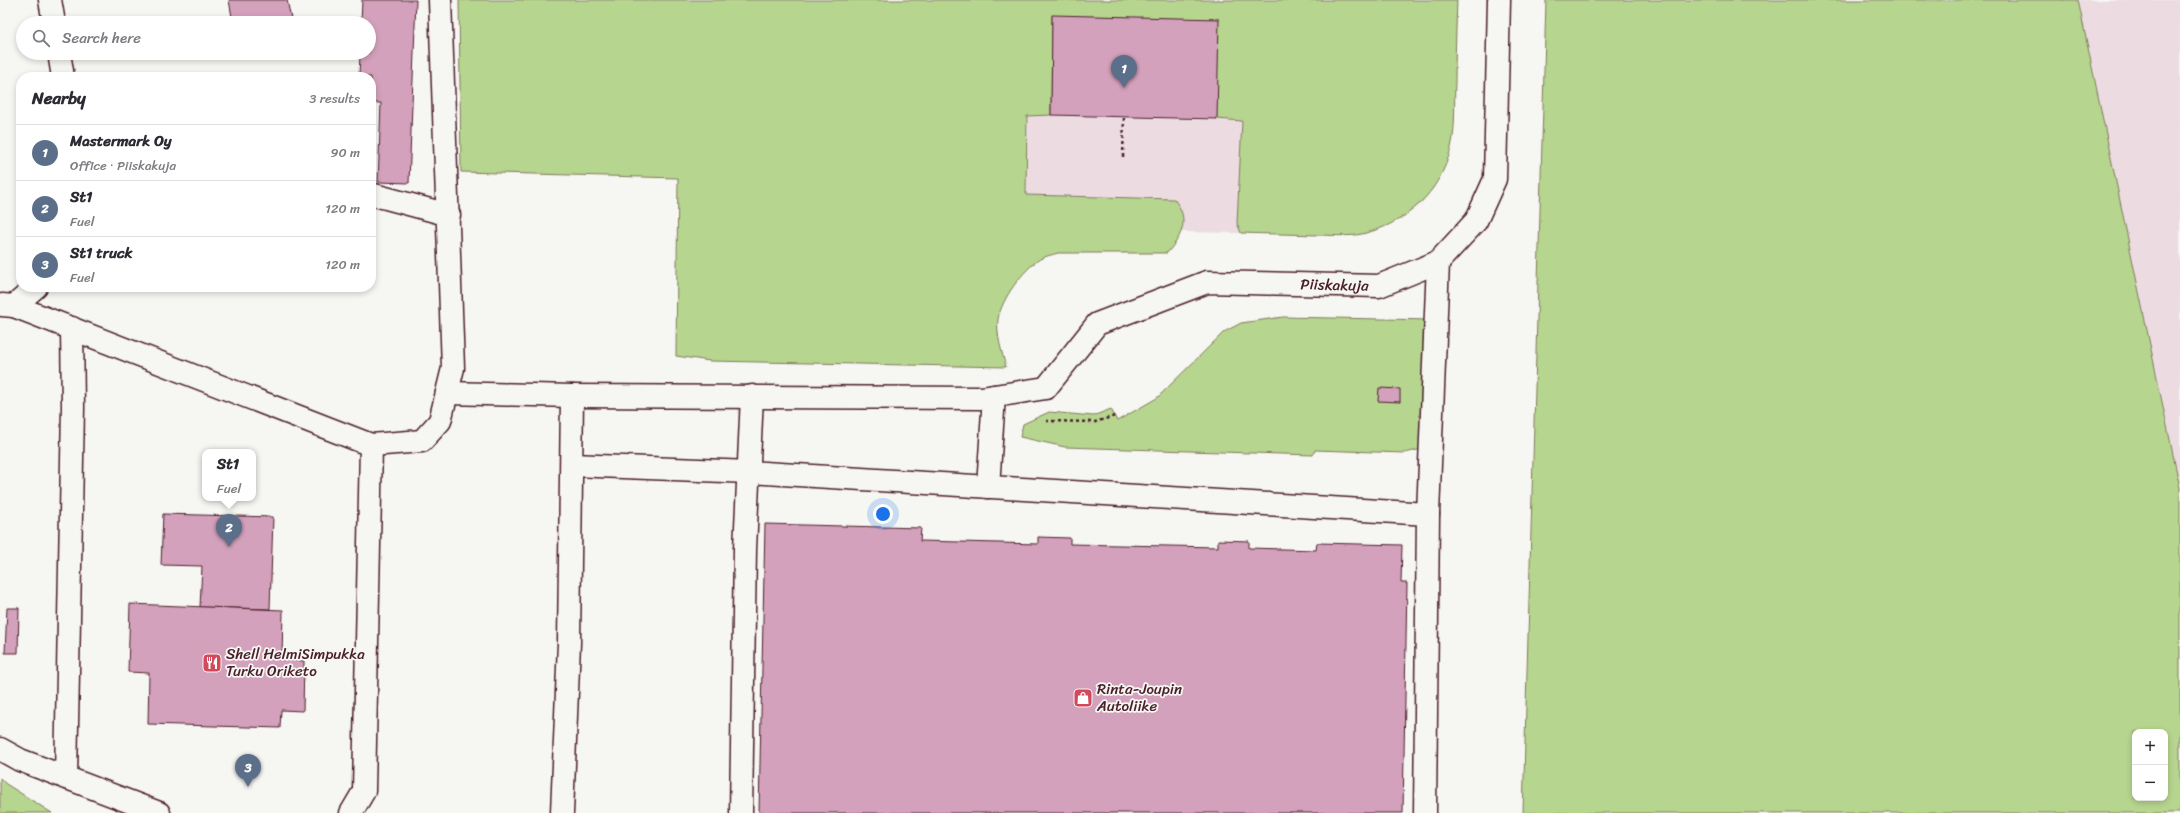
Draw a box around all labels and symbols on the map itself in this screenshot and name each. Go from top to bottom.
pin: 1 [1111,55,1137,88]
street label: Piiskakuja [1300,271,1369,299]
your location [873,504,893,524]
pin: 2 [216,514,242,547]
place label: Shell HelmiSimpukka Turku Oriketo [226,641,365,684]
restaurant icon: Shell HelmiSimpukka Turku Oriketo [201,652,223,674]
place label: Rinta-Joupin Autoliike [1096,676,1182,719]
shop icon: Rinta-Joupin Autoliike [1072,687,1094,709]
pin: 3 [235,754,261,787]

